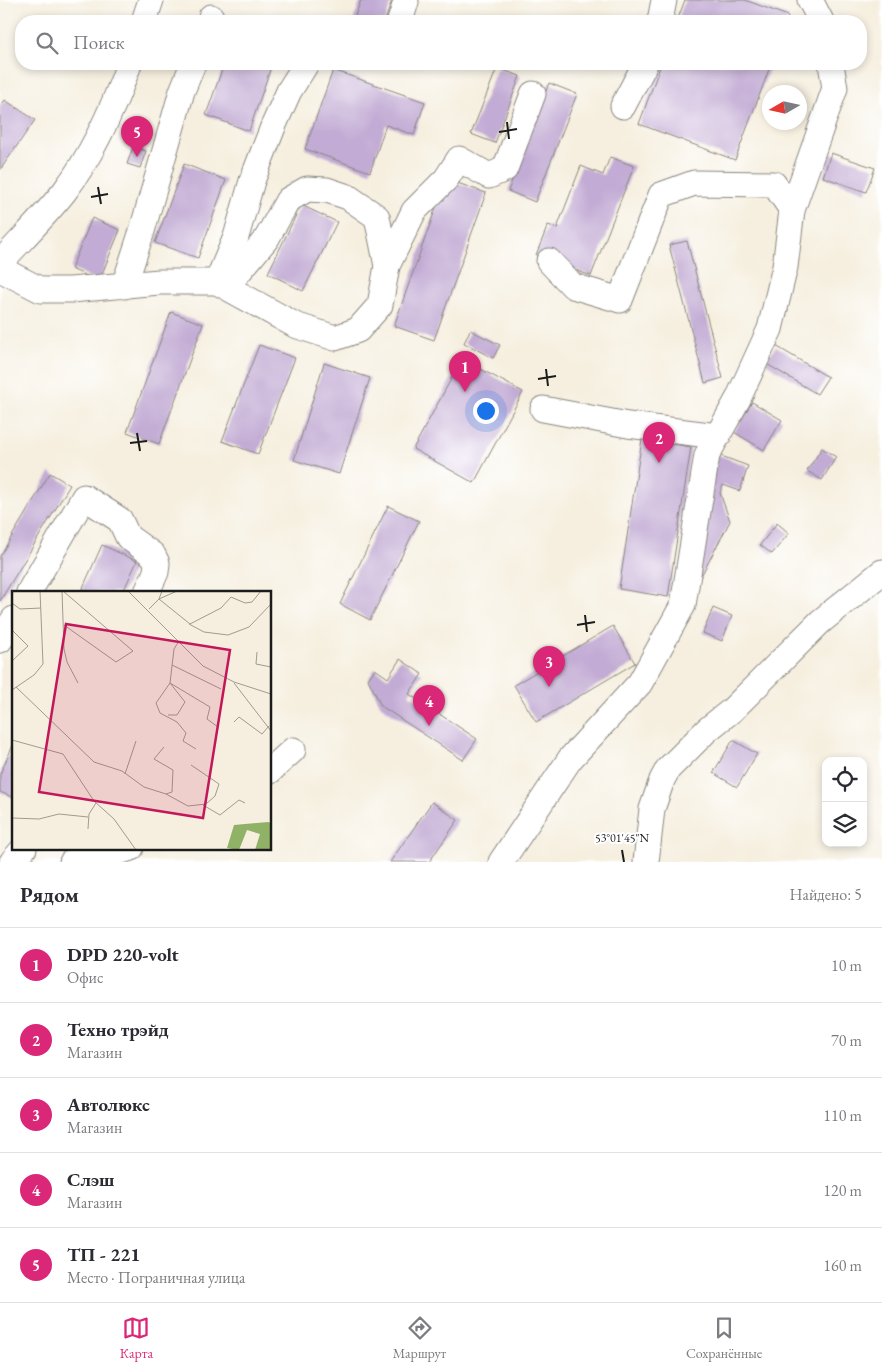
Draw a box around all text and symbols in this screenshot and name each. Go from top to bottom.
search box [15,15,867,70]
icon: search [33,29,61,57]
text: Поиск [73,30,125,55]
north arrow [762,85,807,130]
pin: 5 [121,116,153,157]
pin: 1 [449,351,481,392]
your location [473,398,499,424]
pin: 2 [643,422,675,463]
inset map [12,591,271,849]
pin: 3 [533,646,565,687]
pin: 4 [413,685,445,726]
map controls [822,757,867,847]
button: locate [822,757,867,802]
button: layers [822,802,867,847]
text: 53°01'45"N [595,830,649,846]
text: Рядом [20,881,79,908]
text: Найдено: 5 [790,884,862,905]
text: DPD 220-volt [67,942,179,967]
text: 1 [32,955,40,976]
text: 10 m [831,955,862,976]
text: Офис [67,967,104,988]
text: Техно трэйд [67,1017,169,1042]
text: 2 [32,1030,40,1051]
text: 70 m [831,1030,862,1051]
text: Магазин [67,1042,122,1063]
text: Автолюкс [67,1092,150,1117]
text: 3 [32,1105,40,1126]
text: 110 m [823,1105,862,1126]
text: Магазин [67,1117,122,1138]
text: Слэш [67,1167,114,1192]
text: 4 [32,1180,40,1201]
text: 120 m [823,1180,862,1201]
text: Магазин [67,1192,122,1213]
text: ТП - 221 [67,1242,140,1267]
text: 5 [32,1255,40,1276]
text: 160 m [823,1255,862,1276]
text: Место · Пограничная улица [67,1267,245,1288]
tab: Карта [120,1314,153,1362]
tab: Маршрут [393,1314,446,1362]
tab: Сохранённые [686,1314,762,1362]

